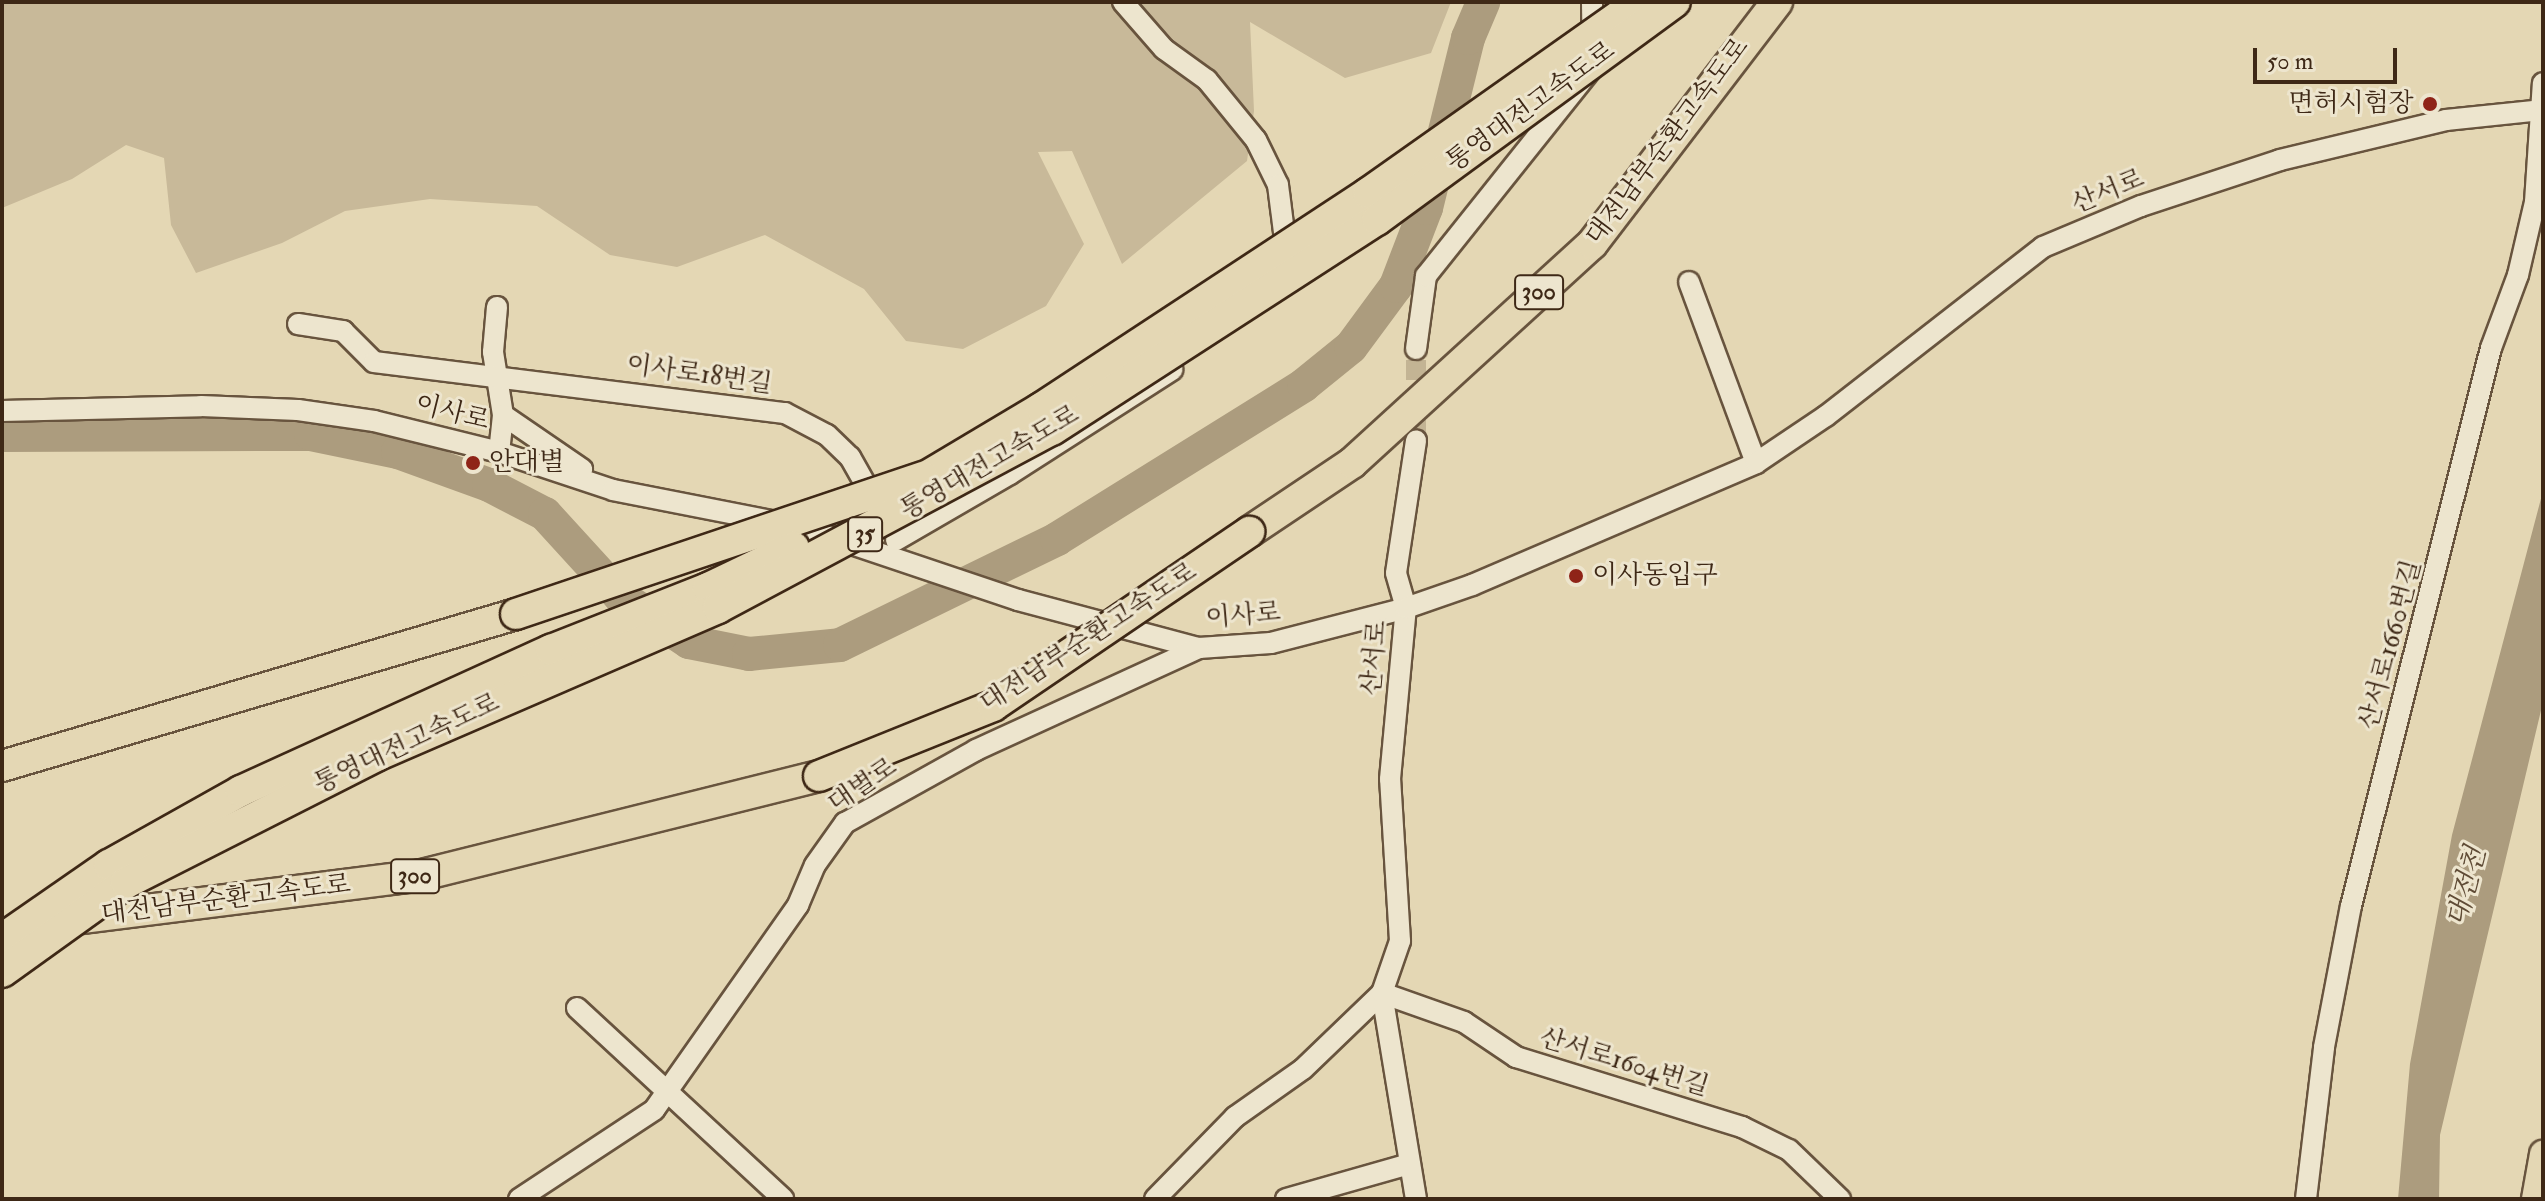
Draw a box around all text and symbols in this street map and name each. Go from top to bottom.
street label: 대전남부순환고속도로 [1580,32,1756,252]
scale bar [2257,32,2401,82]
street label: 통영대전고속도로 [1441,35,1621,179]
text: 50 m [2267,46,2313,77]
place label: 면허시험장 [2288,88,2414,120]
marker: 면허시험장 [2421,95,2439,113]
street label: 산서로 [2067,163,2149,221]
road number: 300 [1513,272,1565,312]
street label: 이사로18번길 [624,349,774,401]
street label: 이사로 [412,389,492,437]
street label: 통영대전고속도로 [895,399,1085,527]
place label: 안대별 [489,447,564,479]
marker: 안대별 [464,454,482,472]
road number: 35 [847,514,883,554]
street label: 대전남부순환고속도로 [975,557,1203,719]
street label: 산서로1660번길 [2353,557,2429,733]
place label: 이사동입구 [1592,560,1718,592]
marker: 이사동입구 [1567,567,1585,585]
street label: 이사로 [1204,597,1282,635]
street label: 산서로 [1356,619,1394,697]
street label: 통영대전고속도로 [309,687,505,801]
street label: 대별로 [823,752,903,820]
water label: 대전천 [2440,843,2494,931]
road number: 300 [389,856,441,896]
street label: 대전남부순환고속도로 [99,869,353,931]
street label: 산서로1604번길 [1536,1022,1712,1104]

